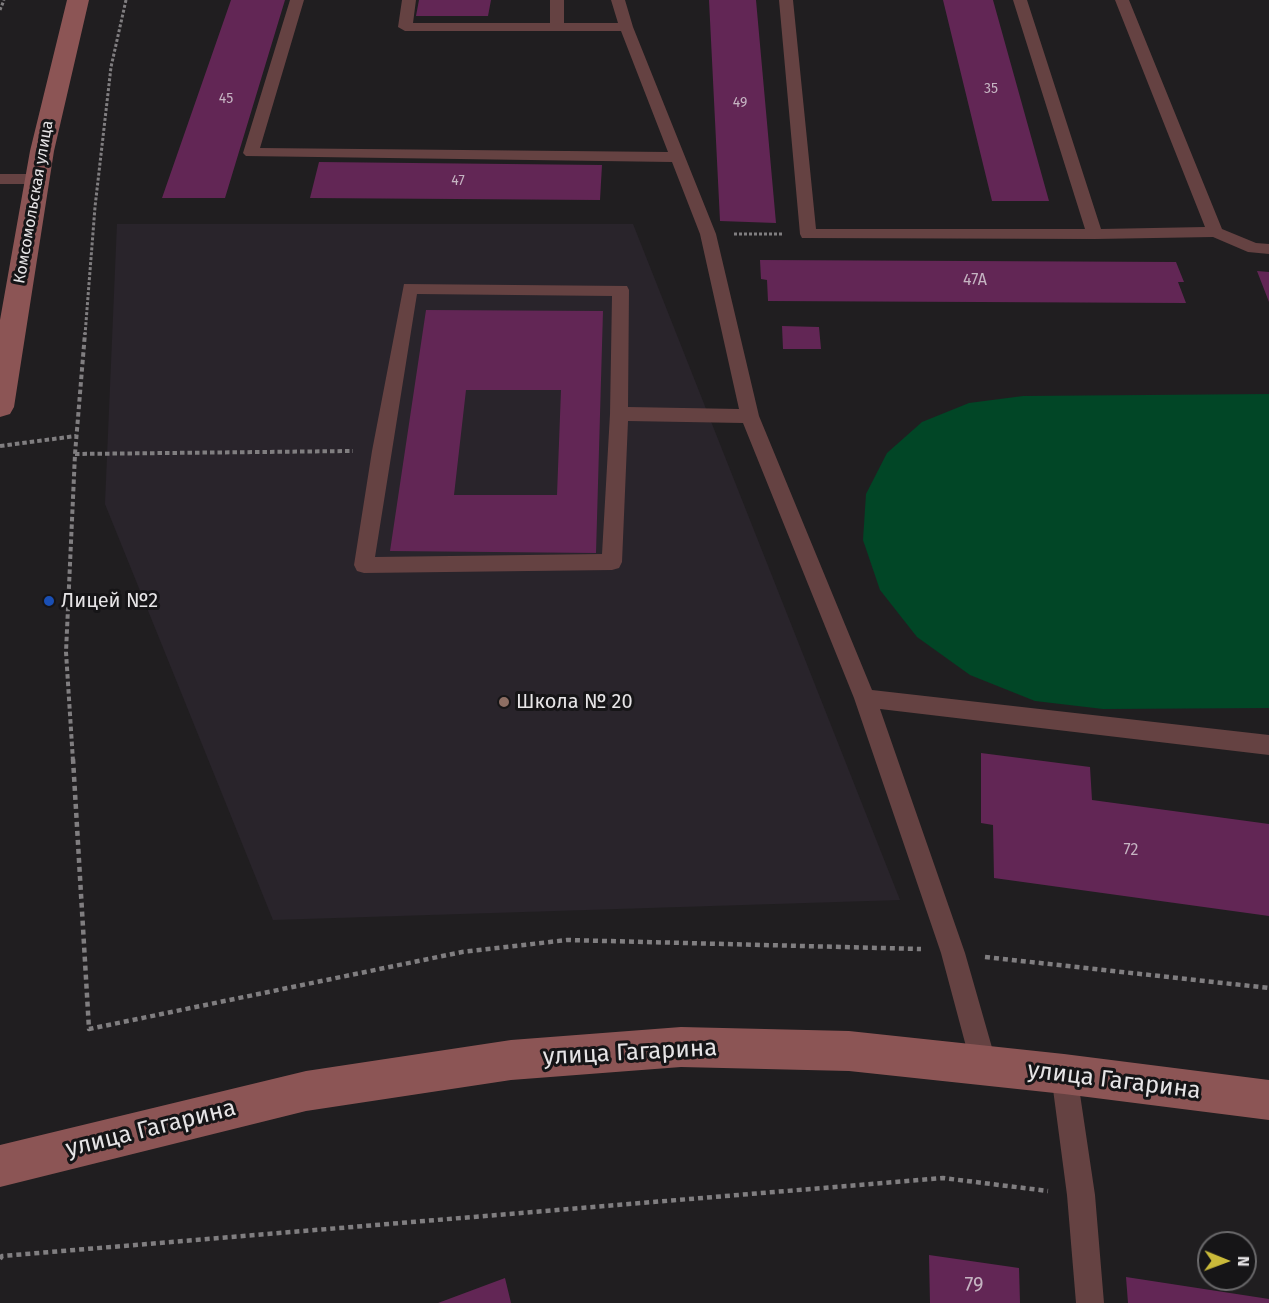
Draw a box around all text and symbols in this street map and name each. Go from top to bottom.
house number: 35 [984,81,998,97]
house number: 45 [219,91,233,107]
house number: 49 [733,95,747,111]
street label: Комсомольская улица [10,119,58,285]
house number: 47 [451,173,465,189]
house number: 47А [963,271,987,291]
place label: Лицей №2 [61,589,158,613]
marker: Лицей №2 [42,594,56,608]
place label: Школа № 20 [516,690,633,714]
marker: Школа № 20 [497,695,511,709]
house number: 72 [1124,841,1138,861]
street label: улица Гагарина [542,1034,718,1072]
street label: улица Гагарина [1026,1056,1202,1106]
street label: улица Гагарина [63,1094,239,1164]
north arrow [1197,1231,1257,1291]
text: N [1234,1256,1253,1267]
house number: 79 [964,1273,984,1297]

